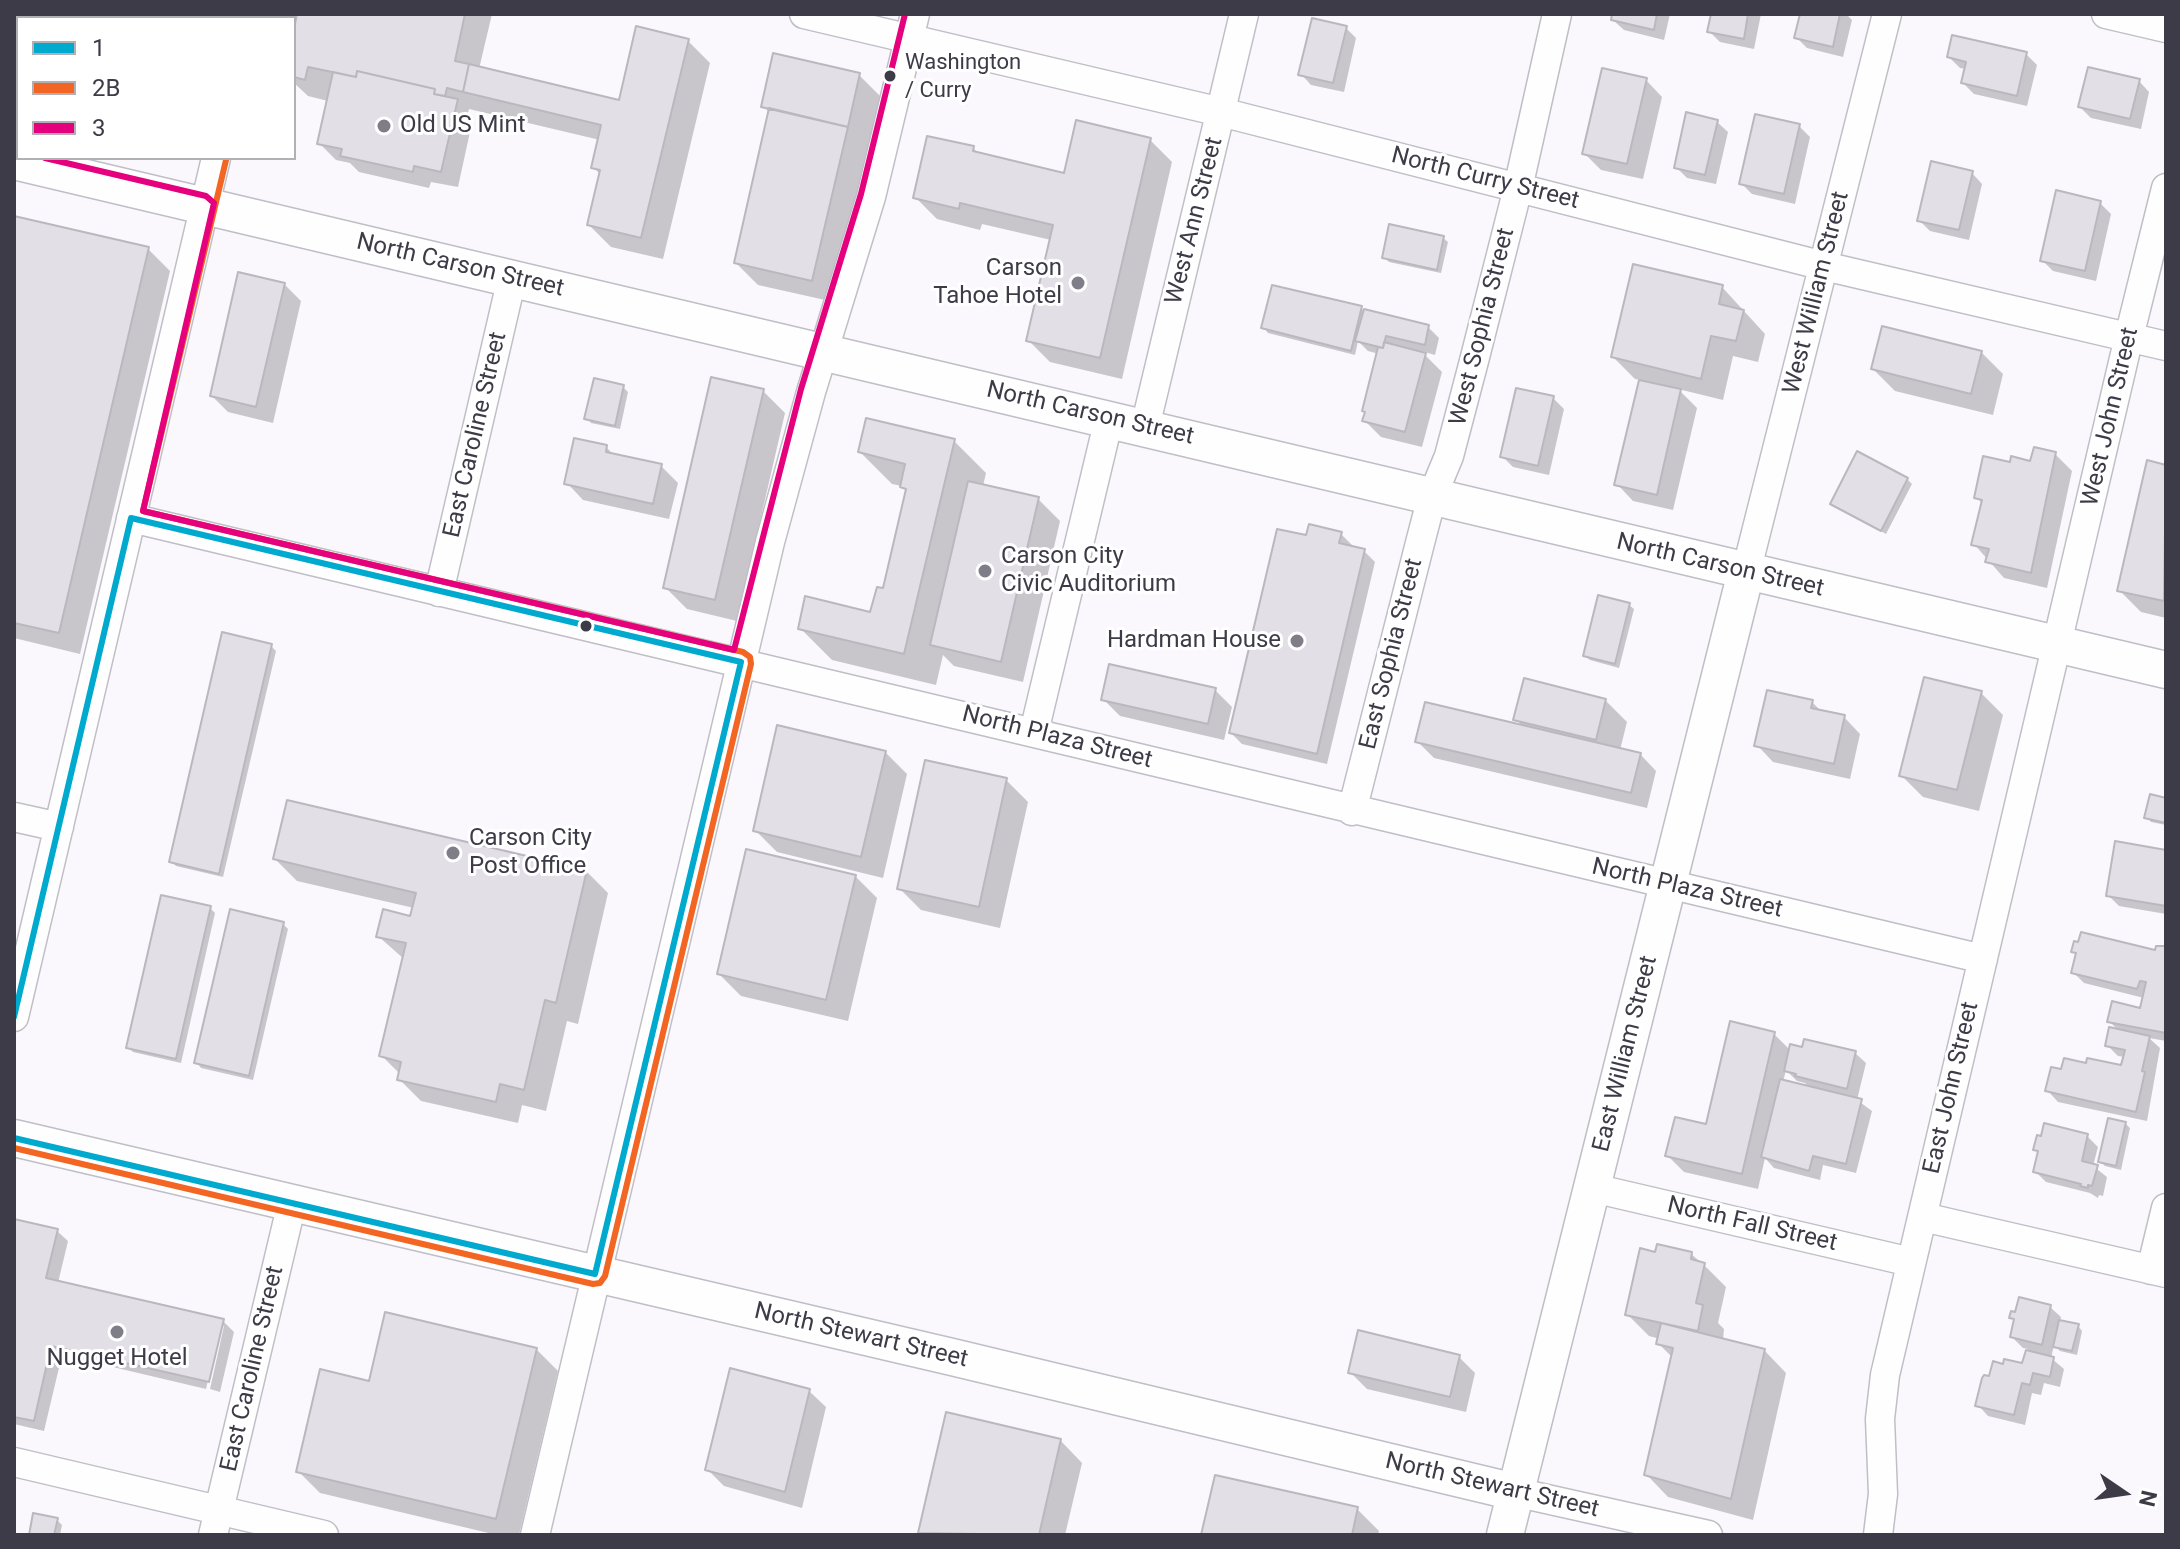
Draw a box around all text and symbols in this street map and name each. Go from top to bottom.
legend [16,16,296,160]
text: 1 [92,34,106,62]
place label: Washington / Curry [905,50,1021,102]
marker: Washington / Curry [882,68,898,84]
text: 2B [92,74,120,102]
place label: Old US Mint [400,112,525,140]
text: 3 [92,114,106,142]
marker: Old US Mint [375,117,393,135]
street label: West Ann Street [1160,134,1230,308]
street label: North Curry Street [1388,142,1582,216]
street label: West William Street [1778,189,1856,397]
street label: West Sophia Street [1445,225,1521,429]
street label: North Carson Street [353,228,567,304]
place label: Carson Tahoe Hotel [933,255,1062,311]
marker: Carson Tahoe Hotel [1069,274,1087,292]
street label: West John Street [2076,325,2146,509]
street label: East Caroline Street [438,329,514,541]
street label: North Carson Street [983,376,1197,452]
street label: North Carson Street [1613,528,1827,604]
place label: Carson City Civic Auditorium [1001,543,1176,599]
street label: East Sophia Street [1354,556,1430,752]
marker: Carson City Civic Auditorium [976,562,994,580]
unlabelled marker [578,618,594,634]
place label: Hardman House [1107,627,1281,655]
marker: Hardman House [1288,632,1306,650]
street label: North Plaza Street [959,700,1155,776]
place label: Carson City Post Office [469,825,592,881]
marker: Carson City Post Office [444,844,462,862]
street label: North Plaza Street [1589,853,1785,925]
street label: East William Street [1588,953,1664,1155]
street label: East John Street [1918,999,1986,1177]
street label: North Fall Street [1664,1191,1840,1259]
street label: East Caroline Street [215,1263,291,1475]
street label: North Stewart Street [751,1297,971,1375]
marker: Nugget Hotel [108,1323,126,1341]
place label: Nugget Hotel [46,1345,188,1373]
street label: North Stewart Street [1382,1447,1602,1525]
north arrow [2084,1453,2164,1533]
text: N [2134,1488,2162,1509]

